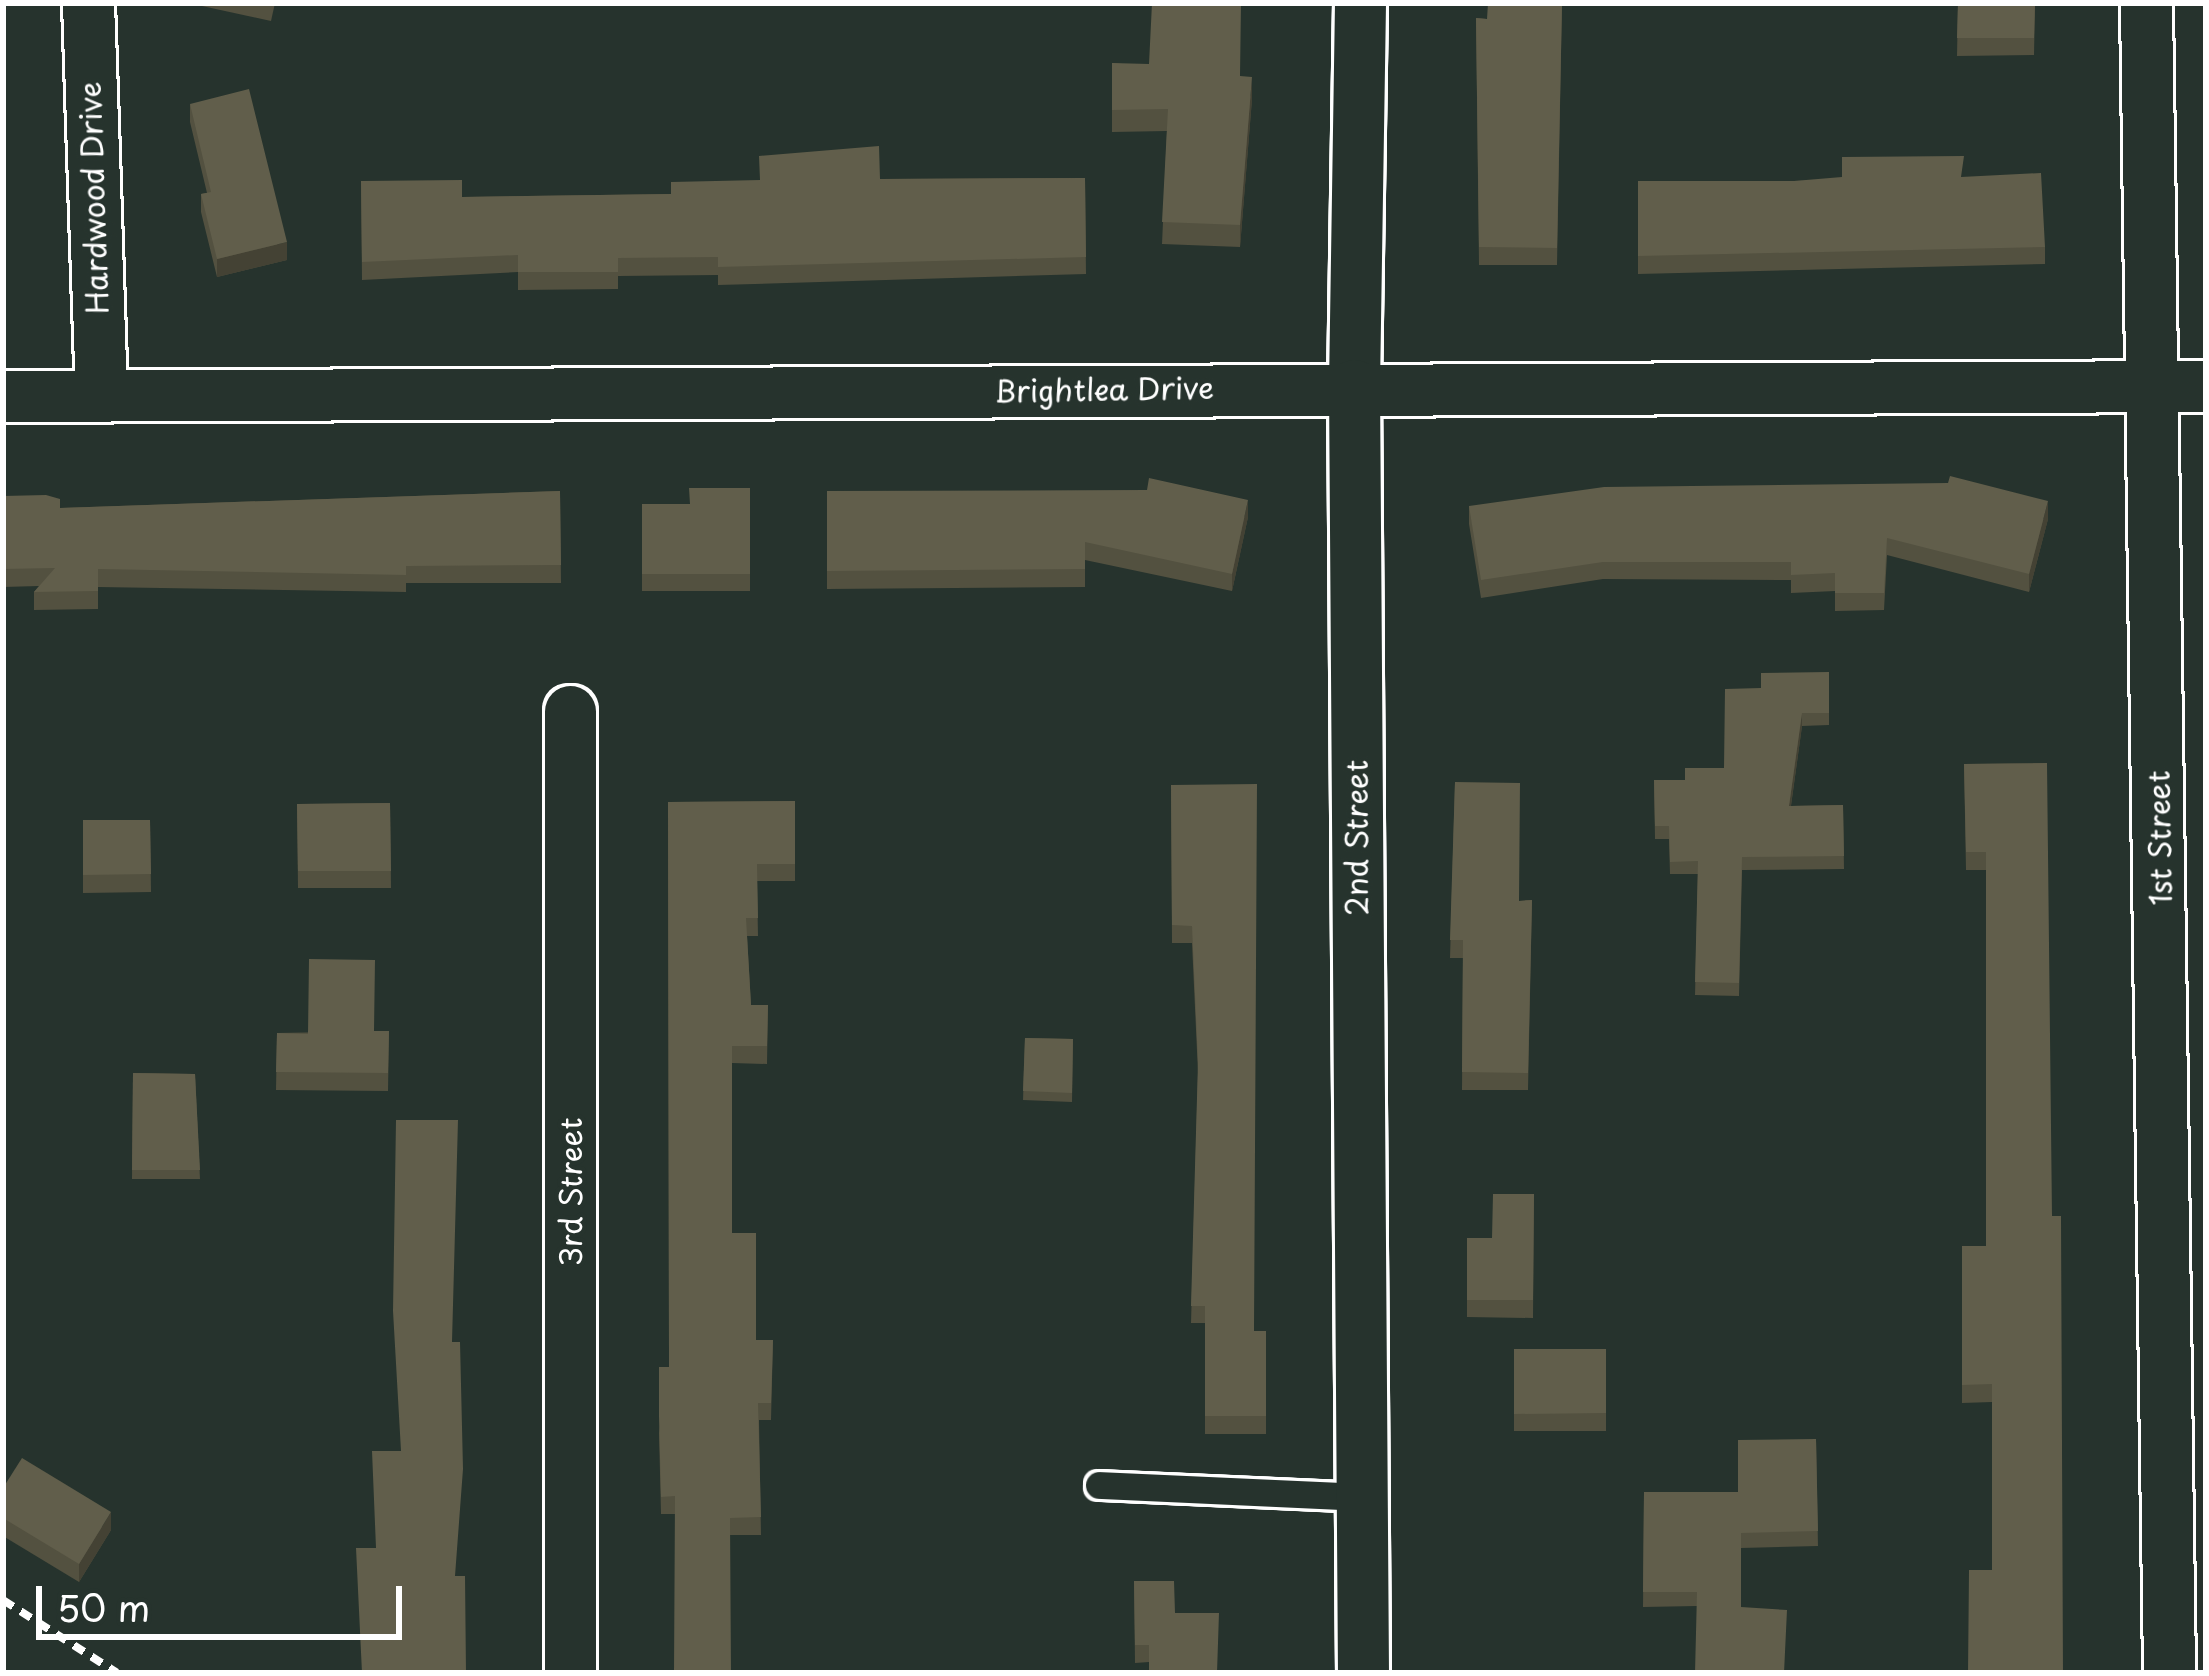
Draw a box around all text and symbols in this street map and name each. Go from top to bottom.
street label: Hardwood Drive [71,81,115,315]
street label: Brightlea Drive [993,369,1215,409]
street label: 2nd Street [1338,760,1374,916]
street label: 1st Street [2140,768,2178,908]
street label: 3rd Street [552,1117,588,1267]
scale bar [42,1562,408,1636]
text: 50 m [57,1580,150,1634]

